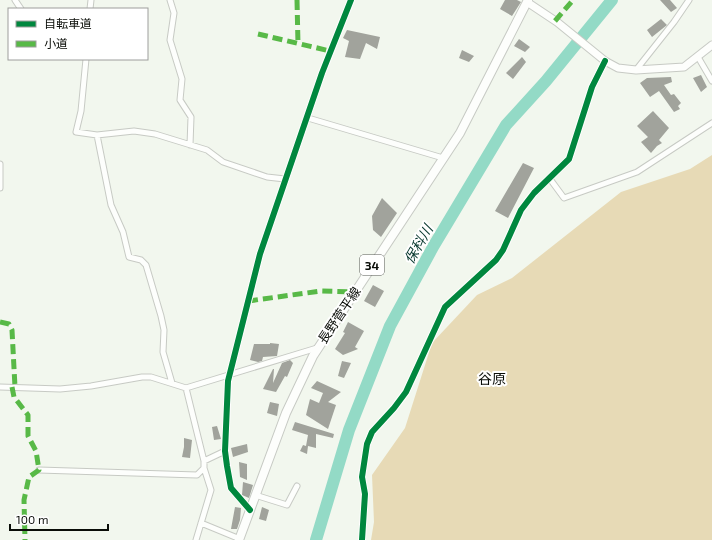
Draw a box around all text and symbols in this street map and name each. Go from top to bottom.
legend [8,8,148,60]
text: 自転車道 [44,16,92,30]
text: 小道 [44,36,68,50]
water label: 保科川 [400,220,437,266]
road number: 34 [360,255,384,275]
street label: 長野菅平線 [314,284,364,346]
district label: 谷原 [478,370,506,387]
scale bar [10,506,108,532]
text: 100 m [16,512,48,526]

